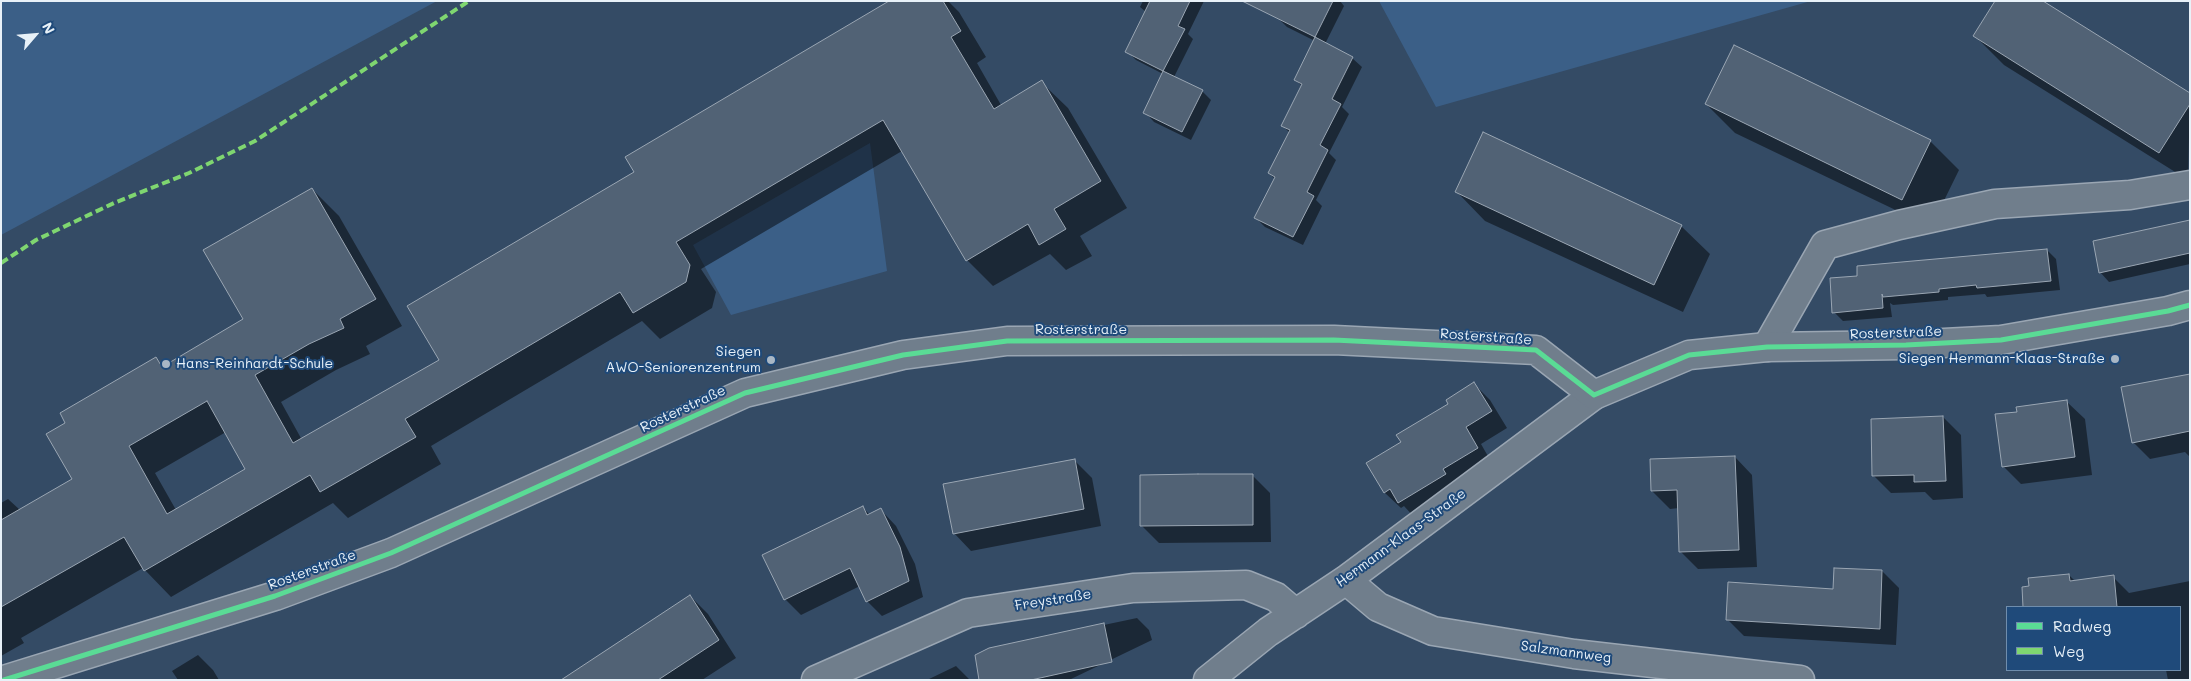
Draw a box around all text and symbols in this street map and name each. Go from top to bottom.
north arrow [10,10,60,60]
text: N [38,19,60,37]
street label: Rosterstraße [1035,322,1127,338]
street label: Rosterstraße [1850,323,1942,343]
street label: Rosterstraße [1439,325,1533,349]
place label: Siegen AWO-Seniorenzentrum [605,344,761,377]
place label: Siegen Hermann-Klaas-Straße [1899,351,2105,367]
marker: Siegen Hermann-Klaas-Straße [2109,353,2121,365]
marker: Siegen AWO-Seniorenzentrum [765,354,777,366]
place label: Hans-Reinhardt-Schule [176,356,333,372]
marker: Hans-Reinhardt-Schule [160,358,172,370]
street label: Rosterstraße [638,382,728,436]
street label: Hermann-Klaas-Straße [1333,485,1469,591]
street label: Rosterstraße [266,546,358,594]
street label: Freystraße [1014,586,1092,614]
legend [2006,606,2181,671]
text: Radweg [2053,616,2111,636]
street label: Salzmannweg [1520,637,1612,667]
text: Weg [2053,641,2084,661]

